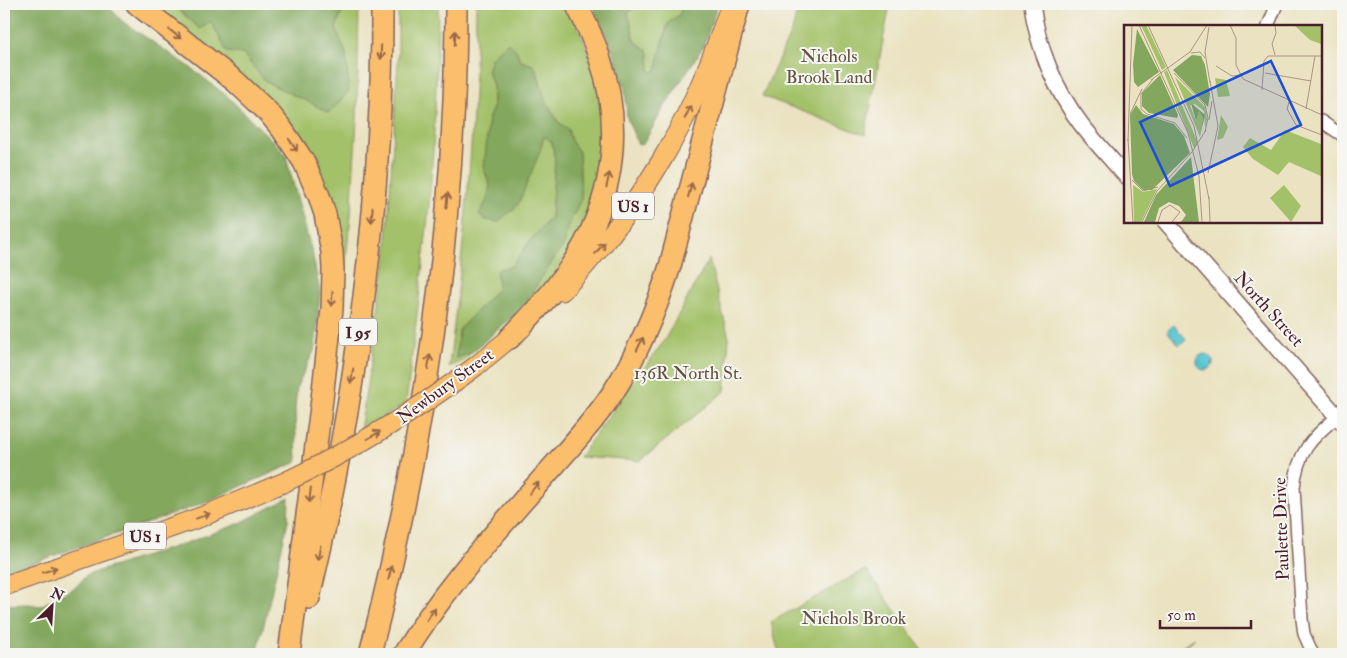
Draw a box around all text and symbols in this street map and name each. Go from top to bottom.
inset map [1124,25,1322,222]
one-way arrow [168,29,182,39]
one-way arrow [451,30,460,46]
one-way arrow [376,44,386,60]
park label: Nichols Brook Land [786,45,872,89]
one-way arrow [684,105,694,120]
one-way arrow [288,137,298,151]
one-way arrow [604,173,613,189]
one-way arrow [686,182,695,198]
one-way arrow [442,192,452,208]
road number: US 1 [612,192,654,220]
one-way arrow [367,206,377,222]
one-way arrow [595,242,606,255]
street label: North Street [1229,267,1309,352]
one-way arrow [328,291,337,307]
road number: I 95 [339,318,377,346]
one-way arrow [636,337,645,352]
street label: Newbury Street [392,343,498,429]
one-way arrow [424,354,434,370]
park label: 136R North St. [634,362,742,385]
one-way arrow [346,368,356,384]
one-way arrow [367,430,381,440]
street label: Paulette Drive [1268,477,1295,581]
one-way arrow [528,482,539,495]
one-way arrow [305,487,315,503]
one-way arrow [195,511,210,520]
road number: US 1 [124,522,166,550]
one-way arrow [314,544,323,560]
one-way arrow [41,565,57,574]
one-way arrow [386,565,395,581]
north arrow [28,580,78,630]
text: N [47,584,67,605]
scale bar [1160,598,1251,630]
text: 50 m [1167,606,1196,625]
one-way arrow [426,607,436,621]
park label: Nichols Brook [802,607,907,630]

